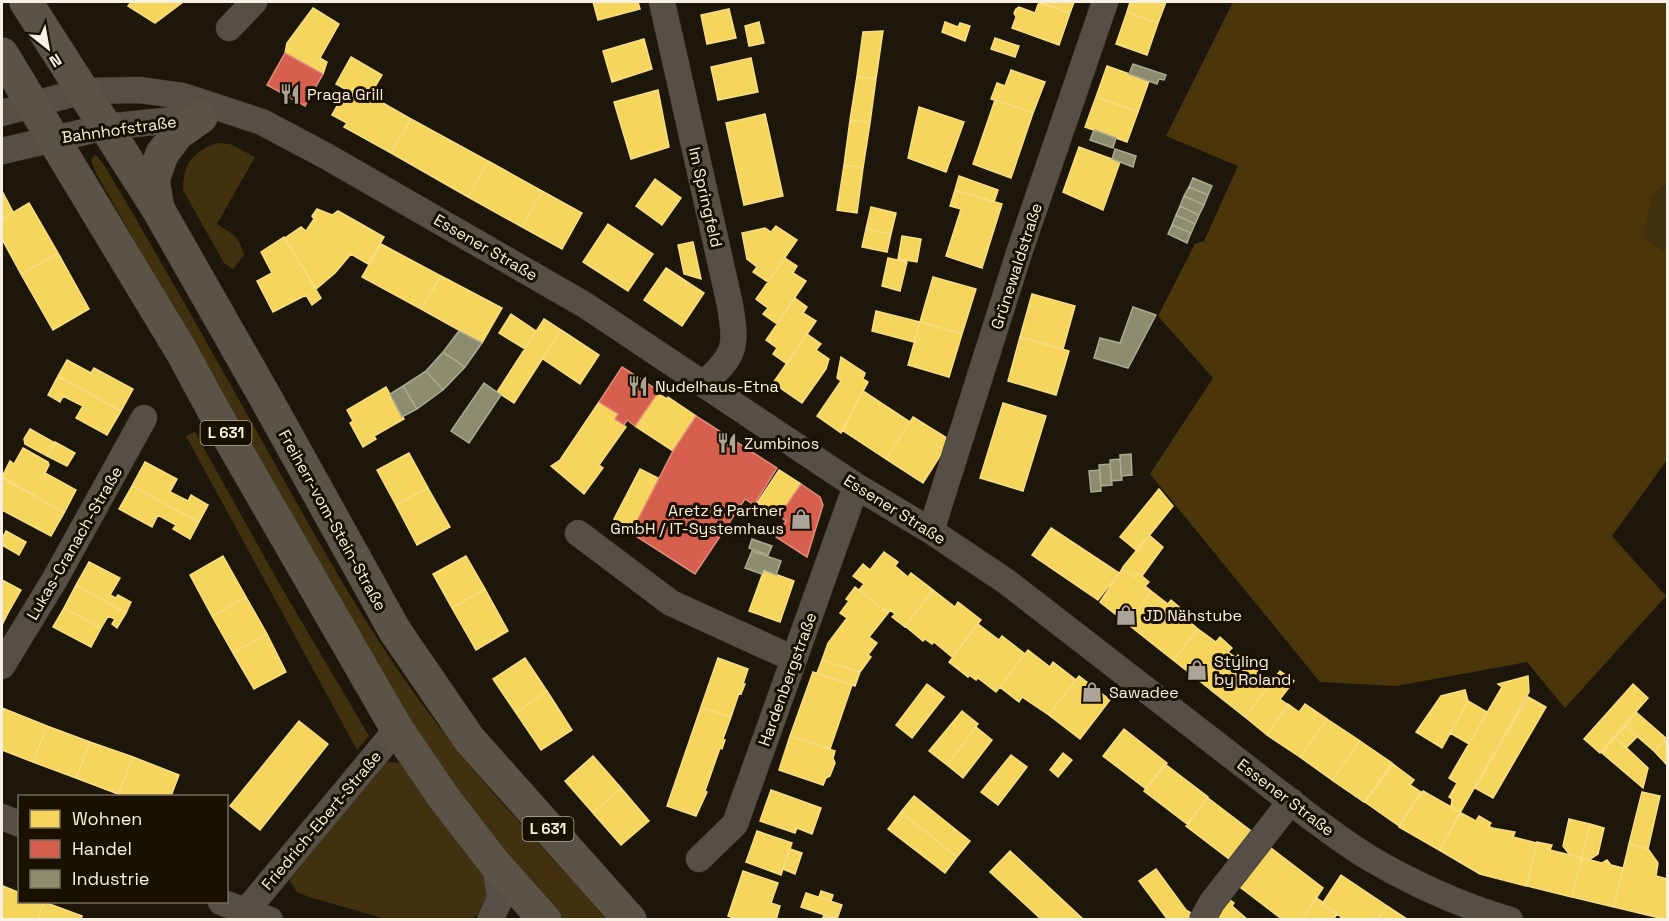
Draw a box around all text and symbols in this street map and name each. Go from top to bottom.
north arrow [18,18,78,78]
text: N [45,49,65,72]
restaurant icon: Praga Grill [278,82,302,106]
place label: Praga Grill [307,84,383,105]
street label: Bahnhofstraße [60,111,178,148]
street label: Im Springfeld [684,145,727,249]
street label: Grünewaldstraße [986,200,1047,332]
street label: Essener Straße [430,209,541,286]
restaurant icon: Nudelhaus-Etna [626,374,650,398]
place label: Nudelhaus-Etna [655,376,779,397]
road number: L 631 [200,421,252,445]
street label: Freiherr-vom-Stein-Straße [274,426,391,615]
restaurant icon: Zumbinos [715,431,739,455]
place label: Zumbinos [744,433,819,454]
street label: Lukas-Cranach-Straße [22,463,127,624]
street label: Essener Straße [840,470,950,549]
place label: Aretz & Partner GmbH / IT-Systemhaus [610,500,784,539]
shop icon: Aretz & Partner GmbH / IT-Systemhaus [789,507,813,531]
shop icon: JD Nähstube [1114,603,1138,627]
place label: JD Nähstube [1143,605,1242,626]
street label: Hardenbergstraße [754,609,821,749]
place label: Styling by Roland [1214,651,1291,690]
shop icon: Styling by Roland [1185,658,1209,682]
shop icon: Sawadee [1080,680,1104,704]
place label: Sawadee [1109,682,1179,703]
street label: Friedrich-Ebert-Straße [257,746,386,894]
street label: Essener Straße [1233,754,1339,841]
legend [18,795,228,903]
text: Wohnen [72,807,142,830]
road number: L 631 [522,817,574,841]
text: Handel [72,837,132,860]
text: Industrie [72,867,149,890]

